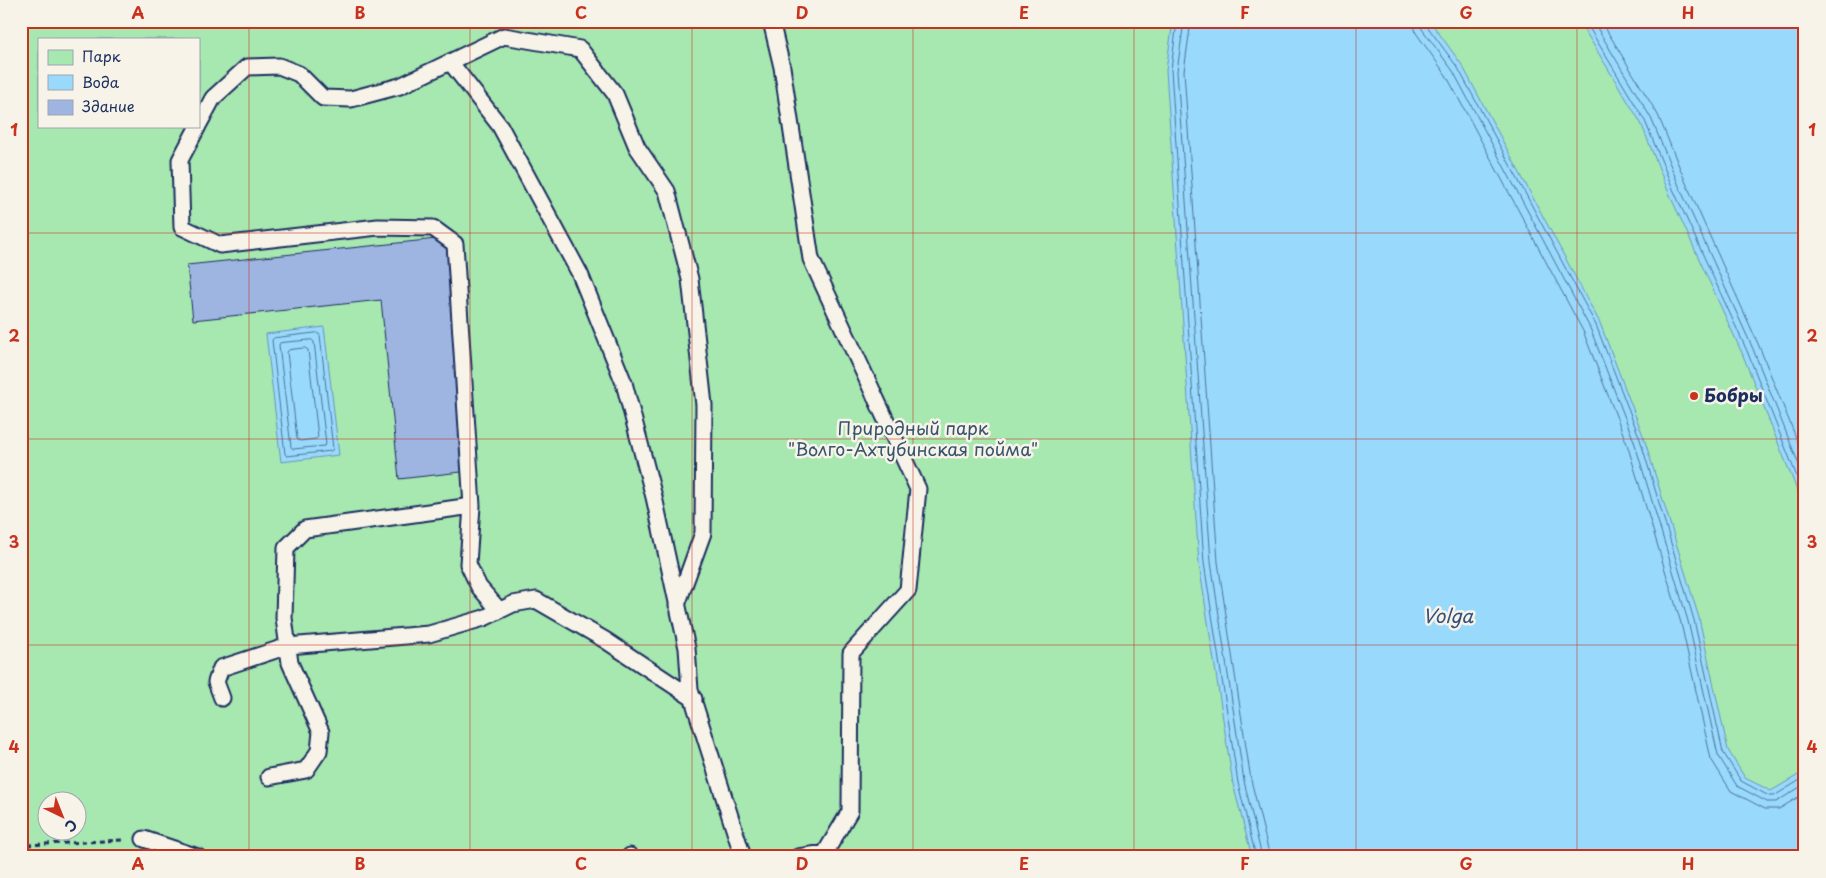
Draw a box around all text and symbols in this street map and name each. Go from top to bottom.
text: A [132,0,145,24]
text: B [355,0,366,24]
text: C [575,0,587,24]
text: D [796,0,808,24]
text: E [1019,0,1029,24]
text: F [1240,0,1250,24]
text: G [1459,0,1473,24]
text: H [1682,0,1694,24]
legend [38,38,200,128]
text: Парк [82,44,121,67]
text: Вода [82,70,120,93]
text: Здание [82,94,135,117]
text: 1 [10,117,18,141]
text: 1 [1808,117,1816,141]
text: 2 [8,323,20,347]
text: 2 [1806,323,1818,347]
place label: Бобры [1704,381,1763,408]
marker: Бобры [1688,390,1700,402]
park label: Природный парк "Волго-Ахтубинская пойма" [788,414,1038,462]
text: 3 [9,529,19,553]
text: 3 [1807,529,1817,553]
water label: Volga [1423,601,1474,629]
text: 4 [9,734,20,758]
text: 4 [1807,734,1818,758]
north arrow [38,790,88,840]
text: С [60,815,82,837]
text: A [132,851,145,875]
text: B [355,851,366,875]
text: C [575,851,587,875]
text: D [796,851,808,875]
text: E [1019,851,1029,875]
text: F [1240,851,1250,875]
text: G [1459,851,1473,875]
text: H [1682,851,1694,875]

